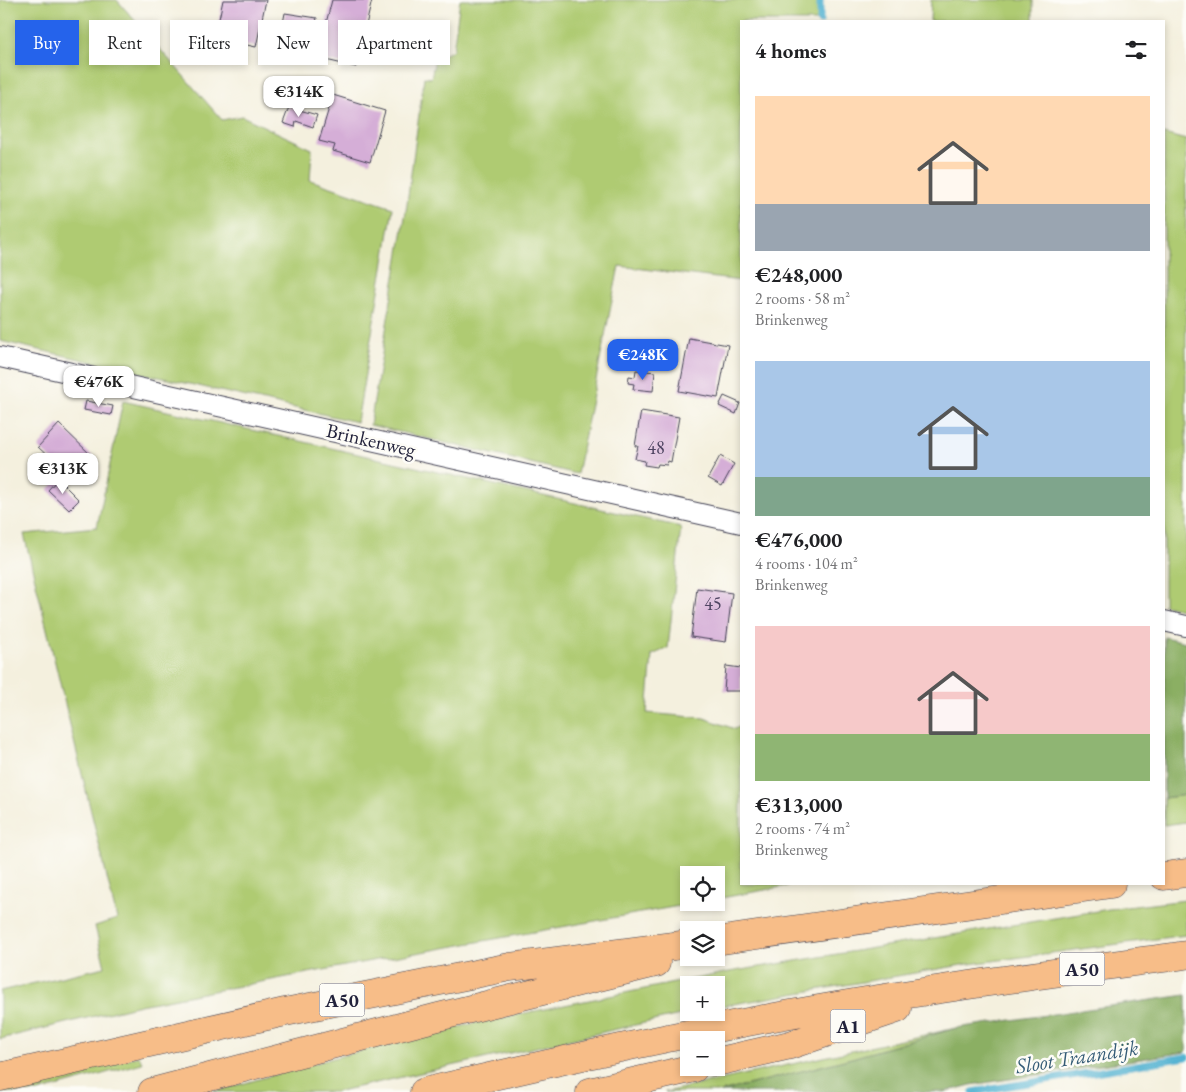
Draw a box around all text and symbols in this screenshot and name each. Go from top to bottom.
chip: Buy [15,20,79,65]
chip: Rent [89,20,160,65]
chip: Filters [170,20,248,65]
chip: New [258,20,328,65]
chip: Apartment [338,20,450,65]
icon: filters [1122,36,1150,64]
text: 4 homes [755,37,827,64]
pin: €314K [264,76,334,118]
text: €314K [274,81,324,102]
icon: home [908,128,998,218]
text: €248,000 [755,261,842,288]
text: 2 rooms · 58 m² [755,288,850,309]
text: Brinkenweg [755,309,828,330]
pin: €248K [608,338,678,381]
text: €248K [618,344,668,365]
pin: €476K [64,366,134,408]
text: €476K [74,371,124,392]
icon: home [908,393,998,483]
street label: Brinkenweg [324,417,418,463]
house number: 48 [647,436,665,459]
pin: €313K [28,452,98,495]
text: €313K [38,458,88,479]
text: €476,000 [755,526,842,553]
text: 4 rooms · 104 m² [755,553,858,574]
text: Brinkenweg [755,574,828,595]
house number: 45 [704,592,722,615]
icon: home [908,658,998,748]
text: €313,000 [755,791,842,818]
text: 2 rooms · 74 m² [755,818,850,839]
text: Brinkenweg [755,839,828,860]
map controls [680,866,725,1076]
button: locate [680,866,725,911]
button: layers [680,921,725,966]
road number: A50 [1060,952,1104,986]
button: + [680,976,725,1021]
road number: A50 [320,984,364,1016]
road number: A1 [830,1009,866,1042]
button: − [680,1031,725,1076]
water label: Sloot Traandijk [1013,1033,1140,1080]

